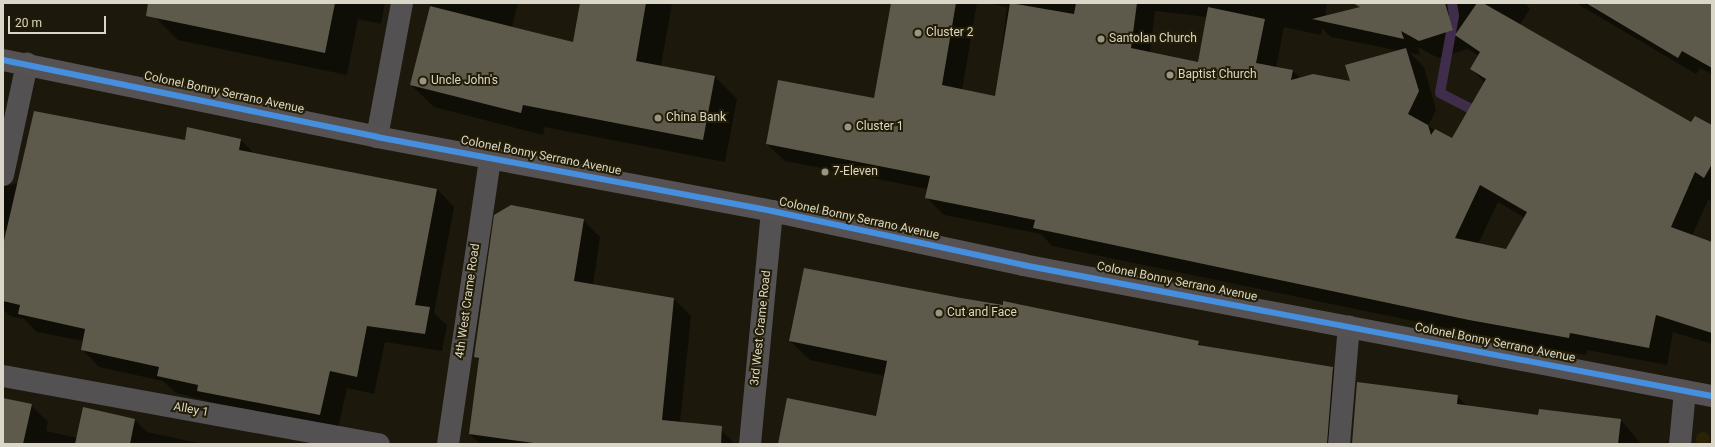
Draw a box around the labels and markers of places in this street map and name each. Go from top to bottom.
place label: Cluster 2 [926,26,974,40]
marker: Cluster 2 [913,28,923,38]
place label: Santolan Church [1109,32,1197,46]
marker: Santolan Church [1096,34,1106,44]
place label: Baptist Church [1178,68,1257,82]
marker: Baptist Church [1165,70,1175,80]
place label: Uncle John's [431,74,498,88]
marker: Uncle John's [418,76,428,86]
place label: China Bank [666,111,726,125]
marker: China Bank [653,113,663,123]
place label: Cluster 1 [856,120,904,134]
marker: Cluster 1 [843,122,853,132]
place label: 7-Eleven [833,165,878,179]
marker: 7-Eleven [820,167,830,177]
place label: Cut and Face [947,306,1017,320]
marker: Cut and Face [934,308,944,318]

